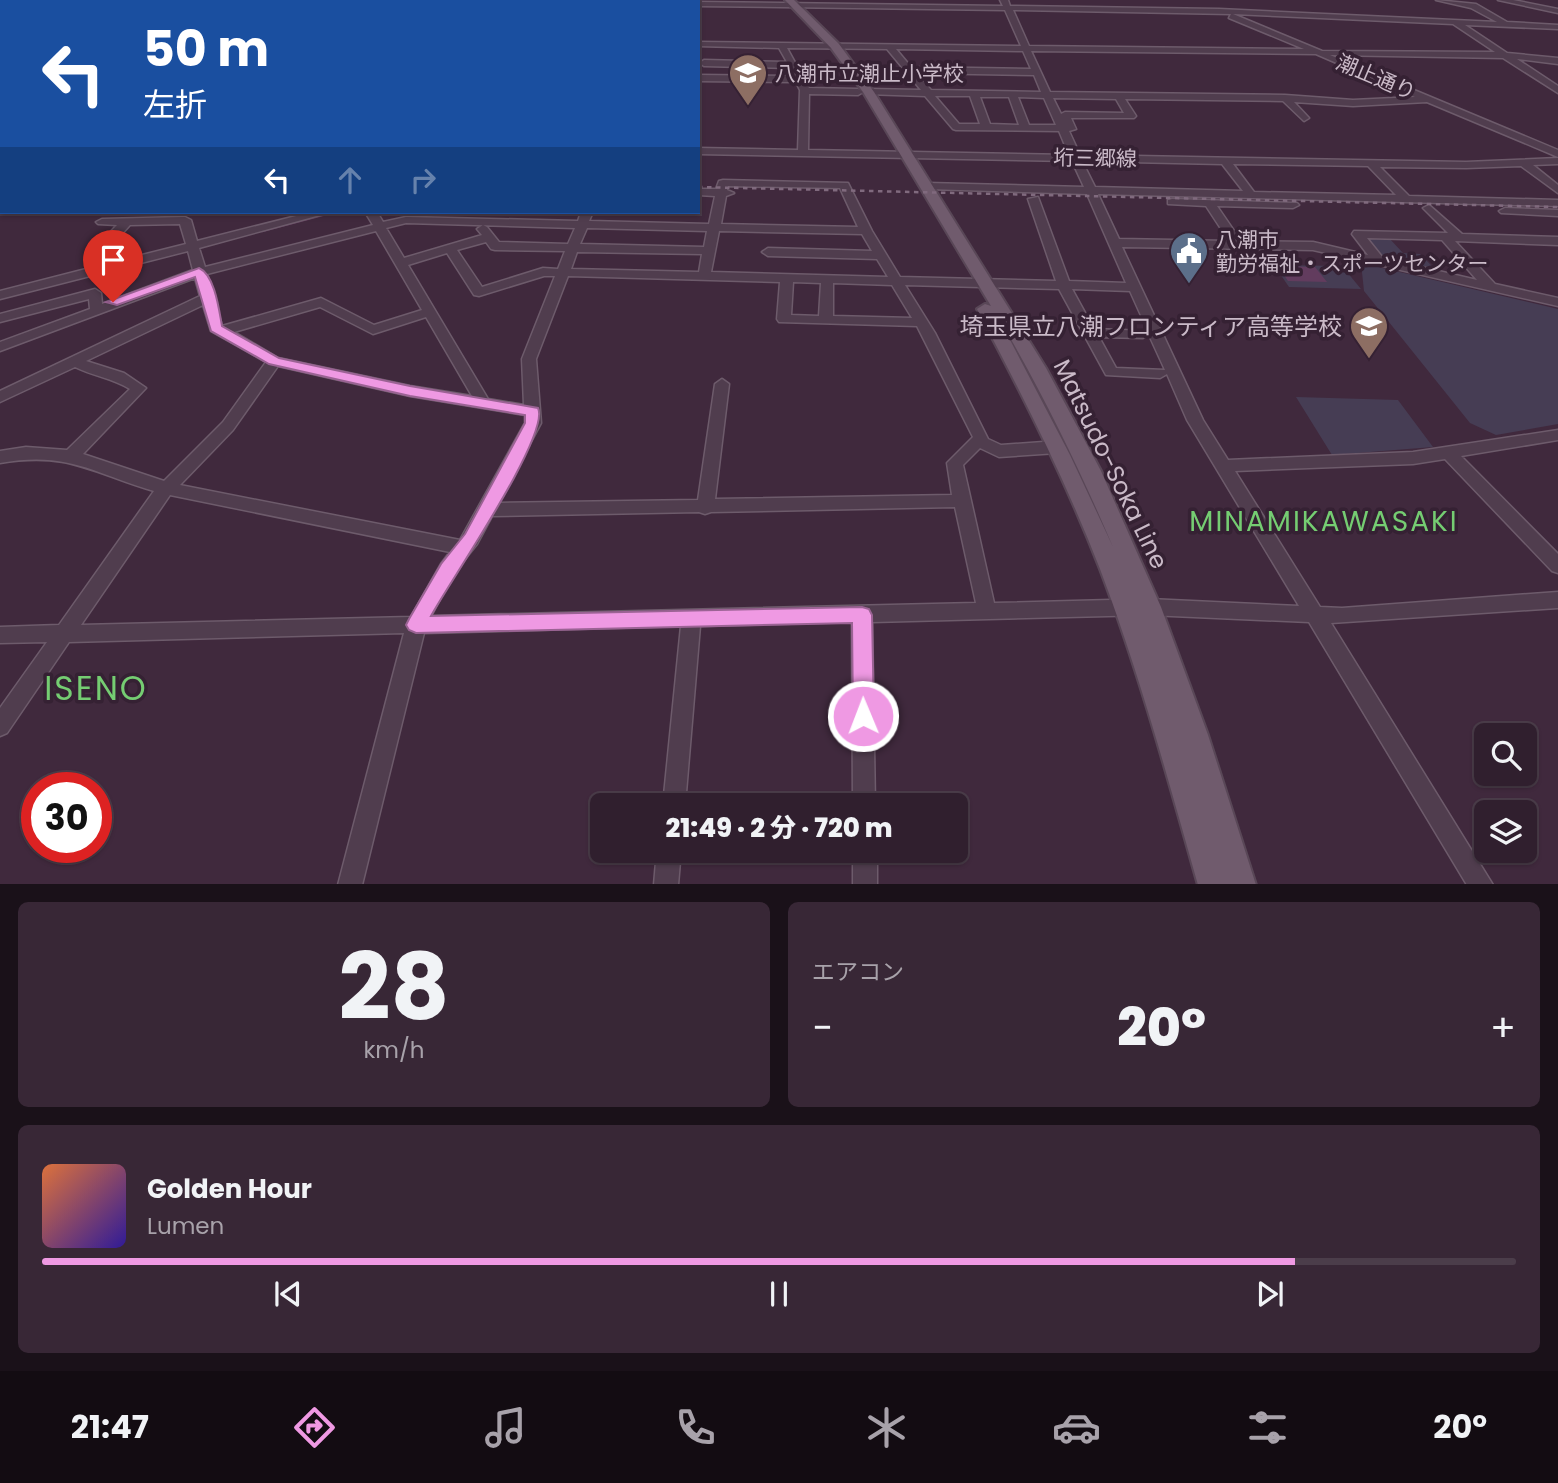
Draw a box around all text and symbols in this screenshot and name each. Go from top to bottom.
text: 50 m [143,15,269,83]
icon: left [28,28,119,119]
street label: 潮止通り [1332,47,1420,107]
school or university icon: 八潮市立潮止小学校 [727,52,769,107]
place label: 八潮市立潮止小学校 [775,59,964,88]
text: 左折 [143,82,207,127]
street label: 垳三郷線 [1053,143,1137,173]
icon: left [258,161,296,199]
icon: ahead [331,161,369,199]
icon: right [404,161,442,199]
place label: 八潮市 勤労福祉・スポーツセンター [1216,225,1489,278]
pin [83,230,143,302]
public building icon: 八潮市 勤労福祉・スポーツセンター [1168,230,1210,285]
icon: arrive [94,241,132,279]
school or university icon: 埼玉県立八潮フロンティア高等学校 [1348,305,1390,360]
place label: 埼玉県立八潮フロンティア高等学校 [959,310,1342,343]
street label: Matsudo-Soka Line [1046,354,1176,574]
district label: MINAMIKAWASAKI [1189,502,1459,541]
district label: ISENO [44,665,148,712]
position arrow [826,679,900,753]
map controls [1474,723,1537,863]
button: search [1474,723,1537,786]
speed limit sign: 30 [21,772,112,863]
button: layers [1474,800,1537,863]
text: 21:49 · 2 分 · 720 m [665,810,893,846]
text: 28 [339,923,449,1051]
text: エアコン [812,956,904,988]
text: 20° [1117,991,1206,1064]
text: − [812,1001,833,1054]
text: + [1490,1001,1516,1054]
text: km/h [363,1034,425,1066]
text: Golden Hour [147,1171,312,1207]
text: Lumen [147,1210,224,1242]
icon: previous [269,1275,307,1313]
icon: pause [760,1275,798,1313]
icon: next [1251,1275,1289,1313]
icon: directions [290,1403,339,1452]
icon: music [481,1403,530,1452]
icon: phone [671,1403,720,1452]
icon: climate [862,1403,911,1452]
icon: car [1052,1403,1101,1452]
icon: filters [1243,1403,1292,1452]
text: 21:47 [71,1404,149,1449]
text: 20° [1433,1404,1487,1449]

